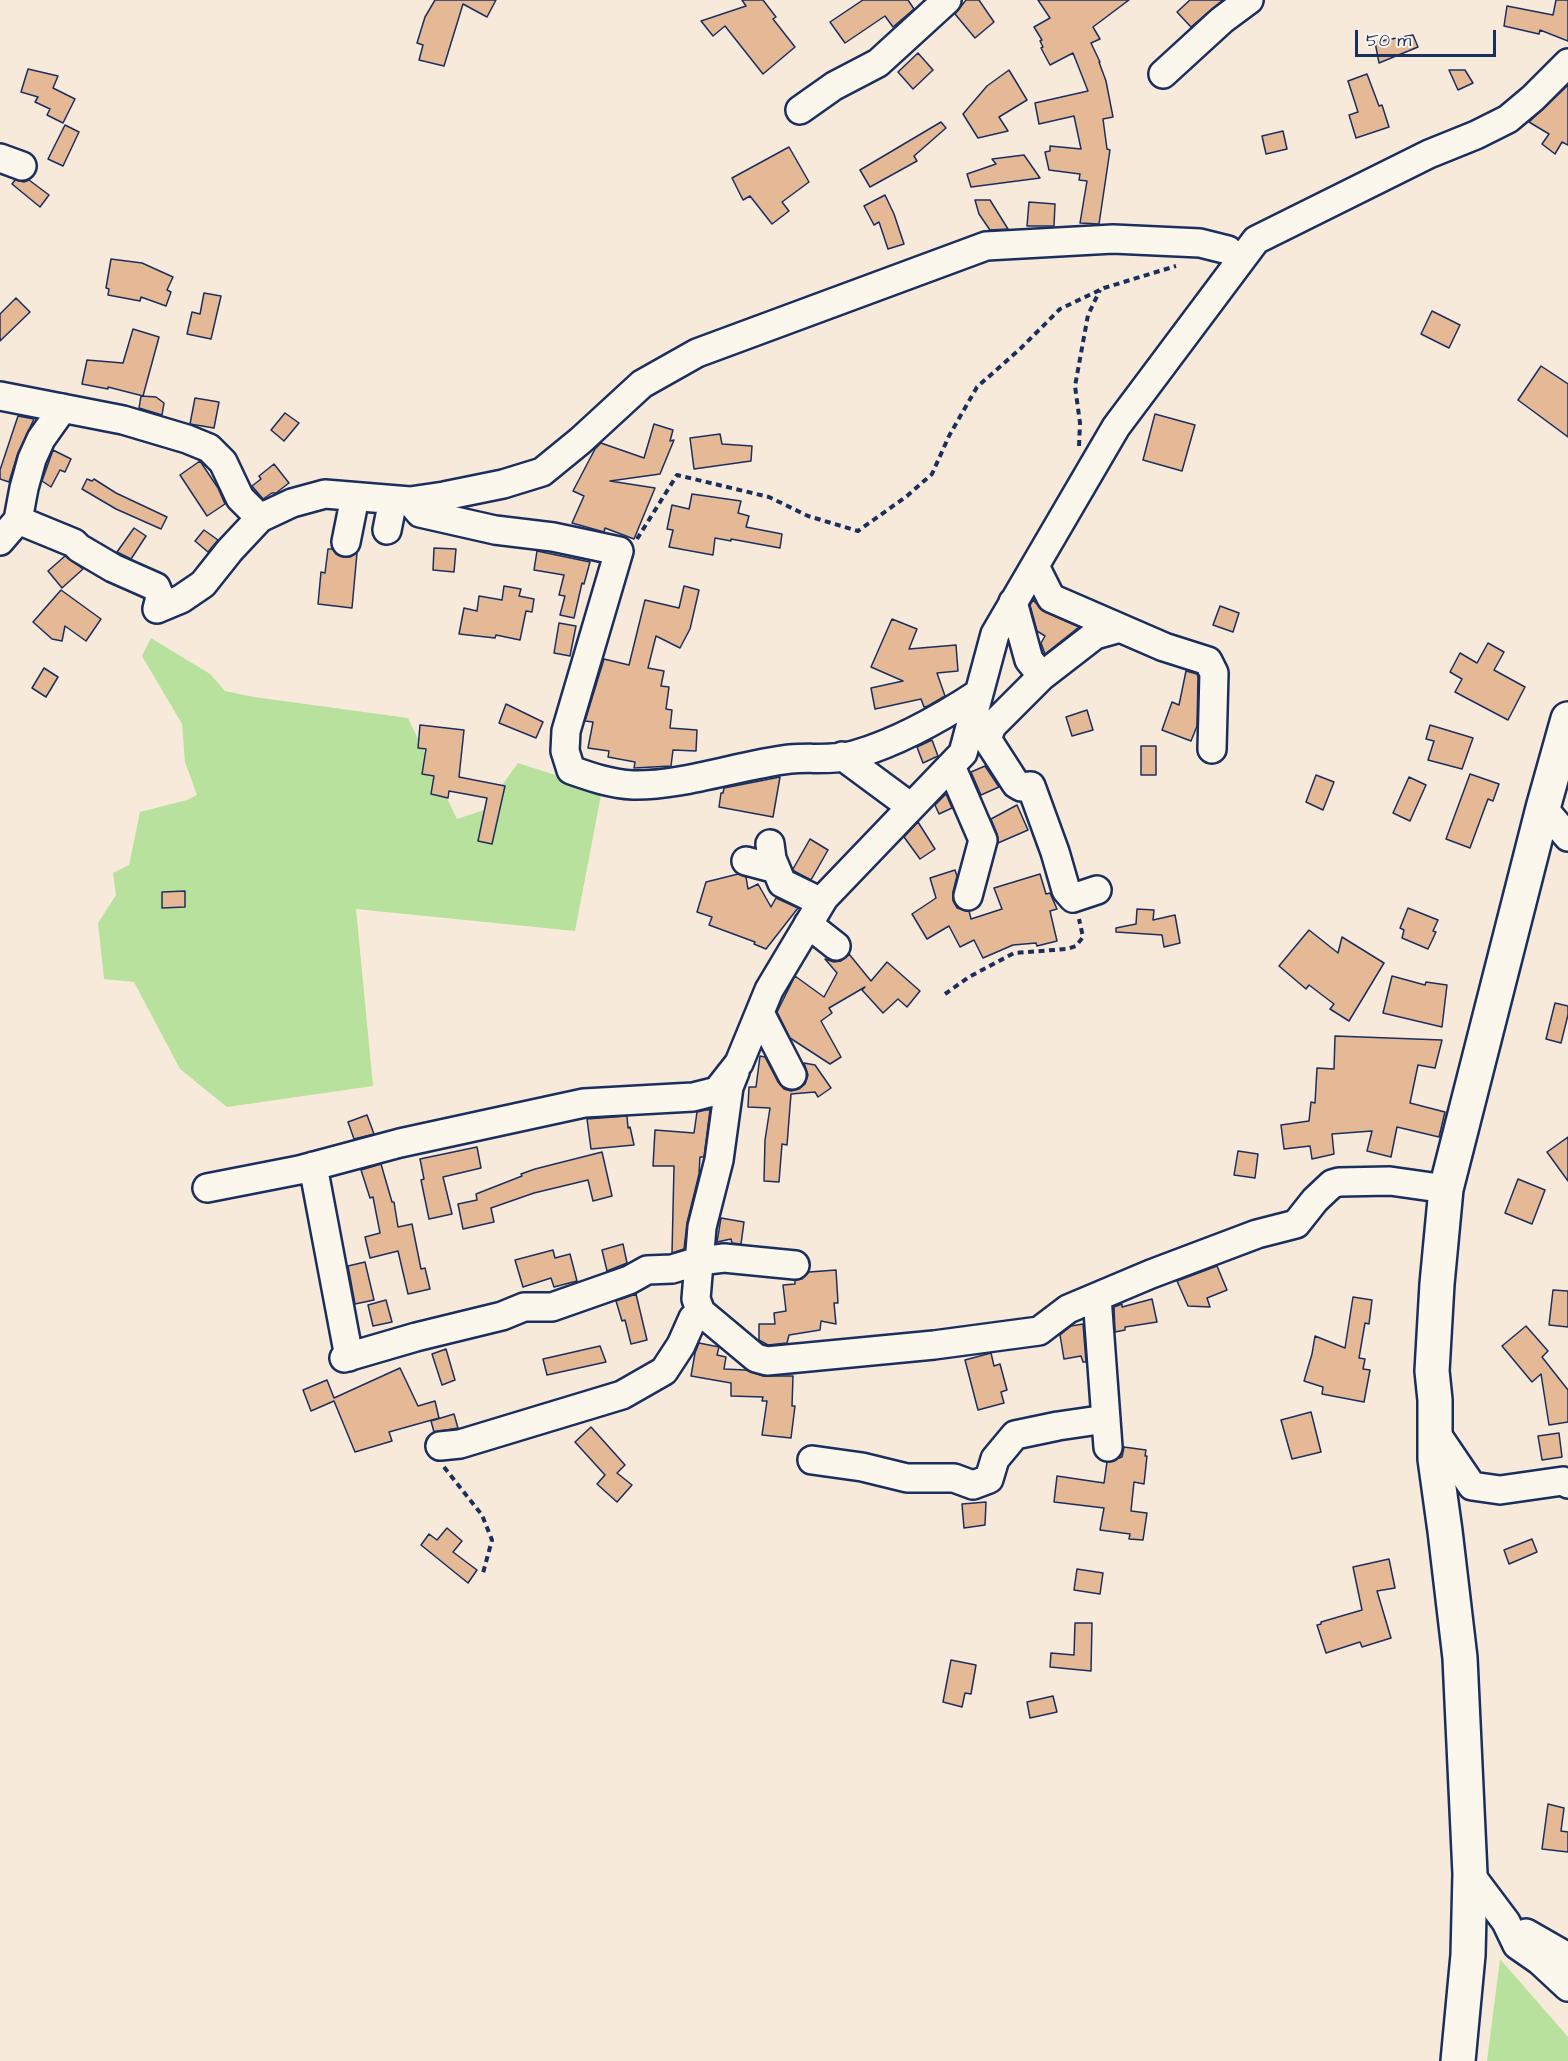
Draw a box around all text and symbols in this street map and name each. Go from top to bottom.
scale bar [1358,18,1499,56]
text: 50 m [1366,28,1411,53]

